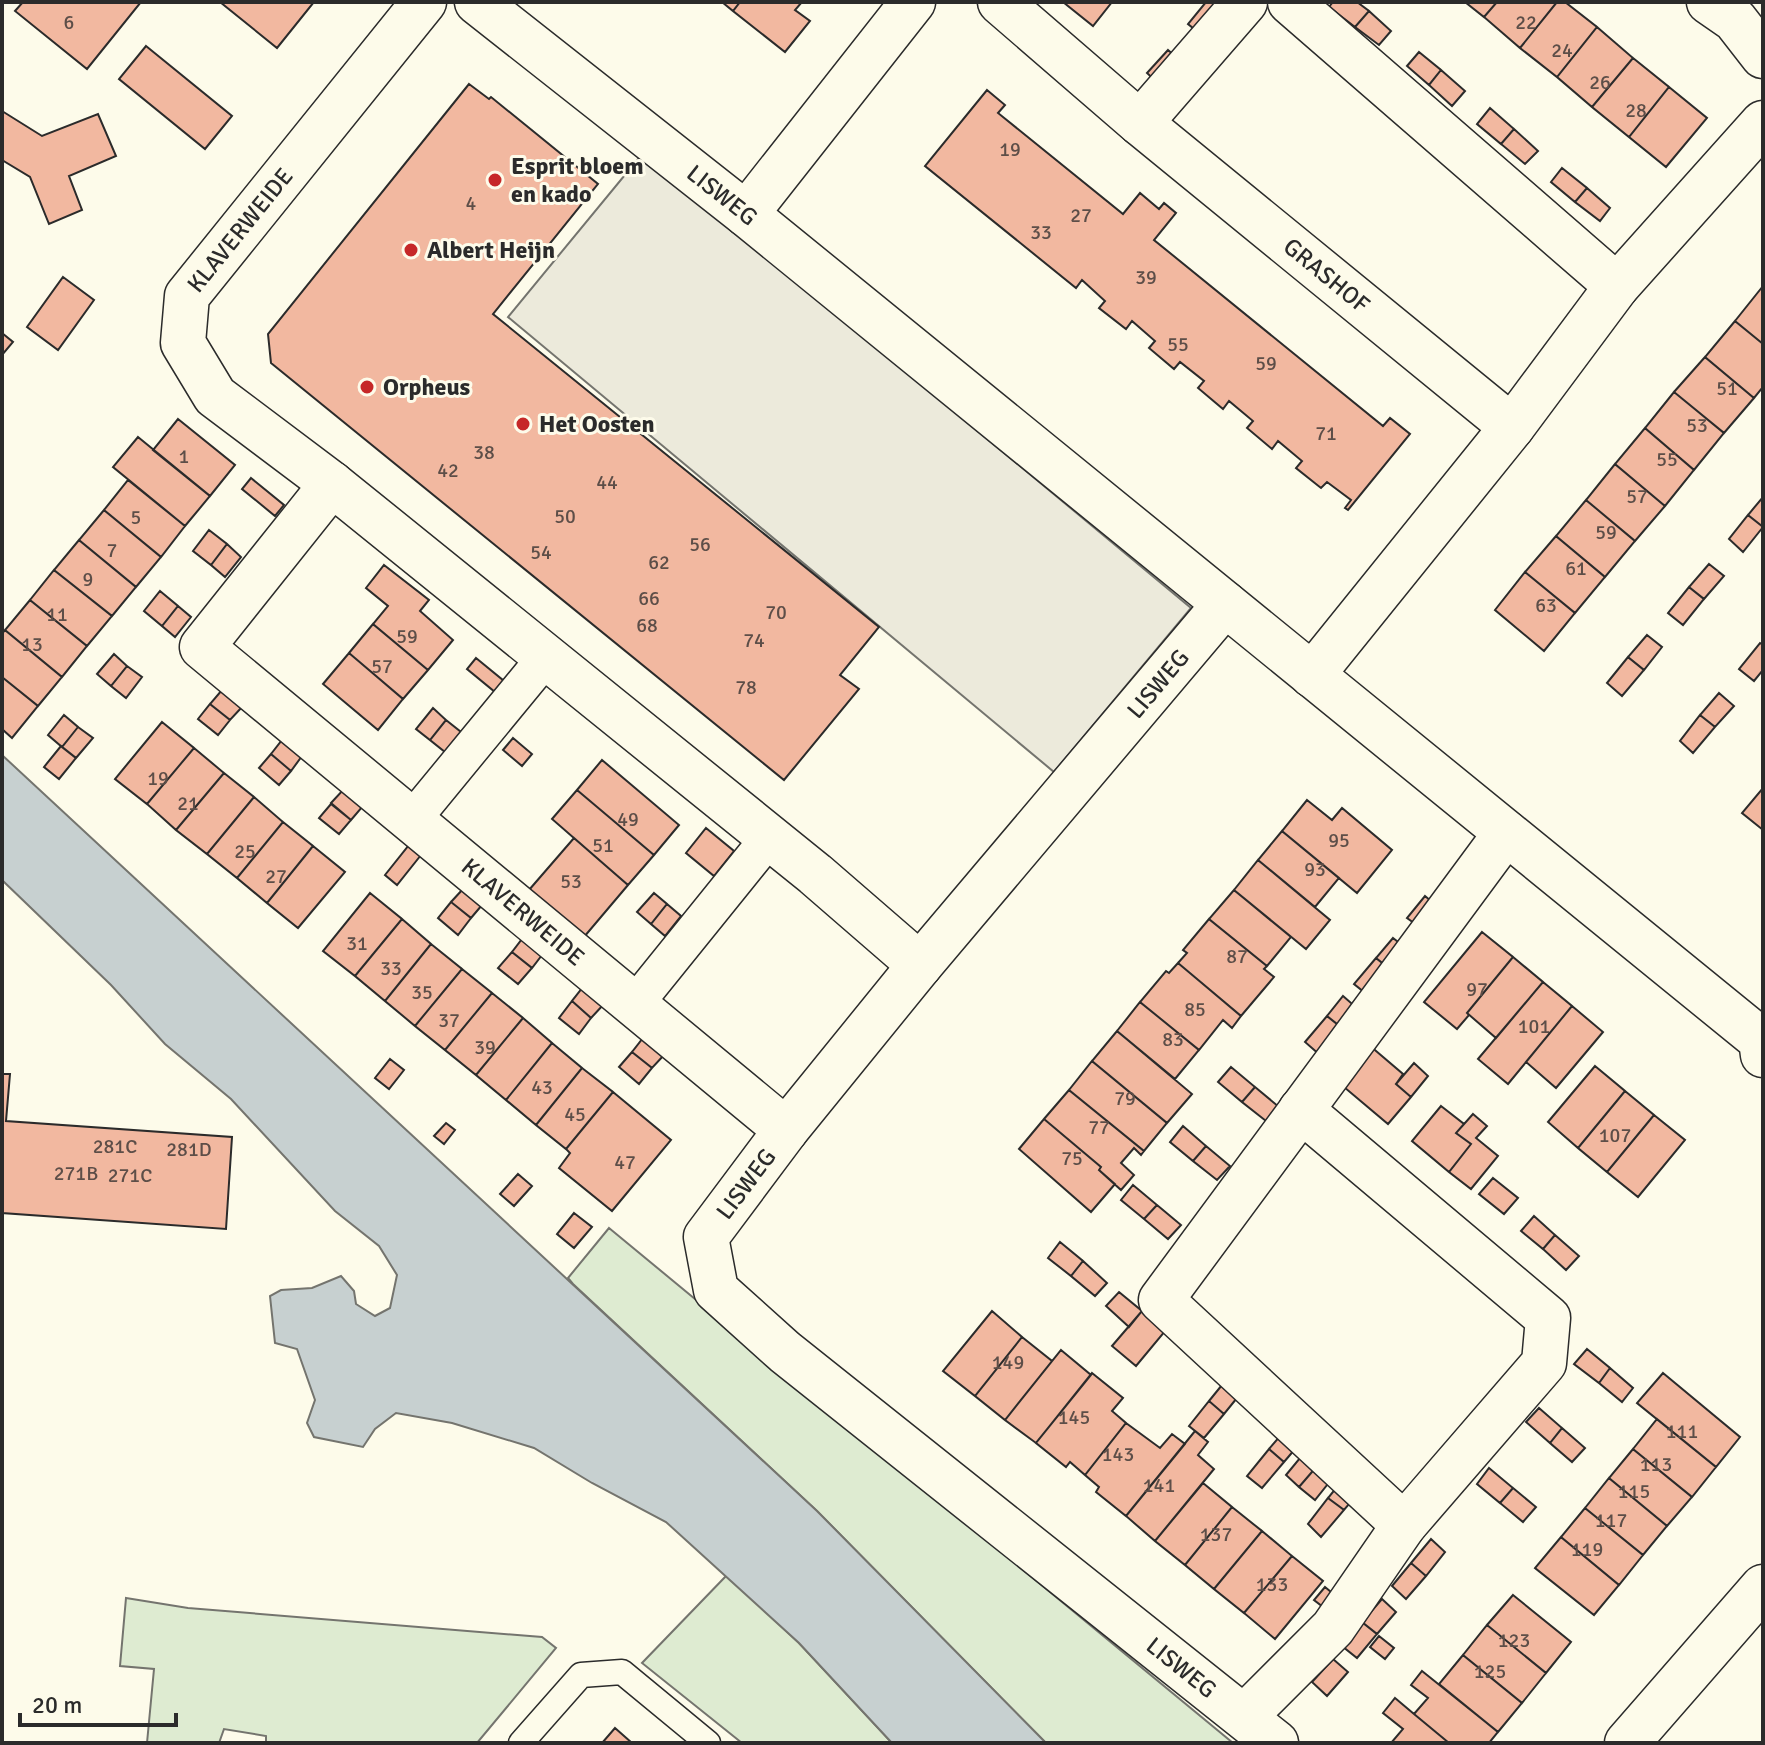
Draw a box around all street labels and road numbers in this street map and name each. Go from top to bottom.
street label: LISWEG [681,158,763,232]
street label: KLAVERWEIDE [181,162,299,299]
street label: GRASHOF [1277,231,1376,319]
street label: LISWEG [1120,643,1196,725]
street label: KLAVERWEIDE [455,852,591,972]
street label: LISWEG [710,1142,782,1226]
street label: LISWEG [1140,1630,1222,1705]

